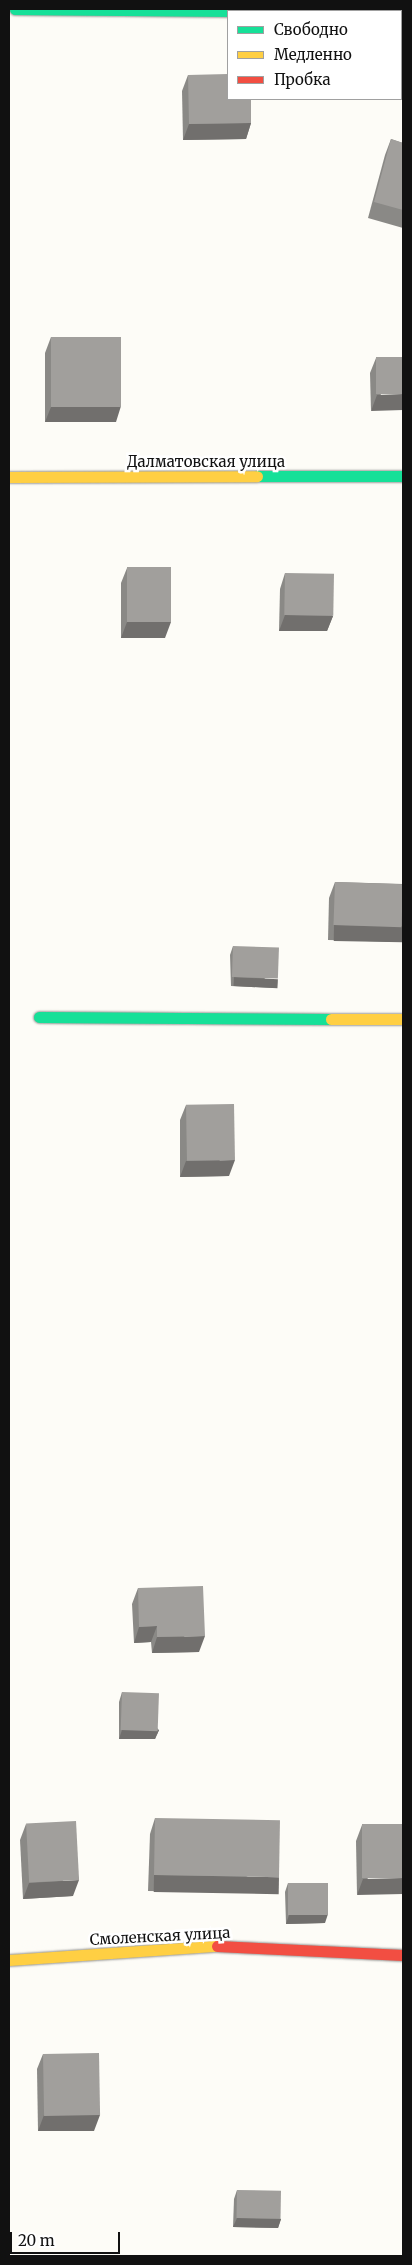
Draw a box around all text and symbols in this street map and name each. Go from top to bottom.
legend [227,10,402,100]
text: Свободно [274,20,348,39]
text: Медленно [274,45,352,64]
text: Пробка [274,70,331,89]
street label: Далматовская улица [127,453,285,471]
street label: Смоленская улица [89,1923,231,1949]
scale bar [12,2222,122,2254]
text: 20 m [18,2231,55,2250]

